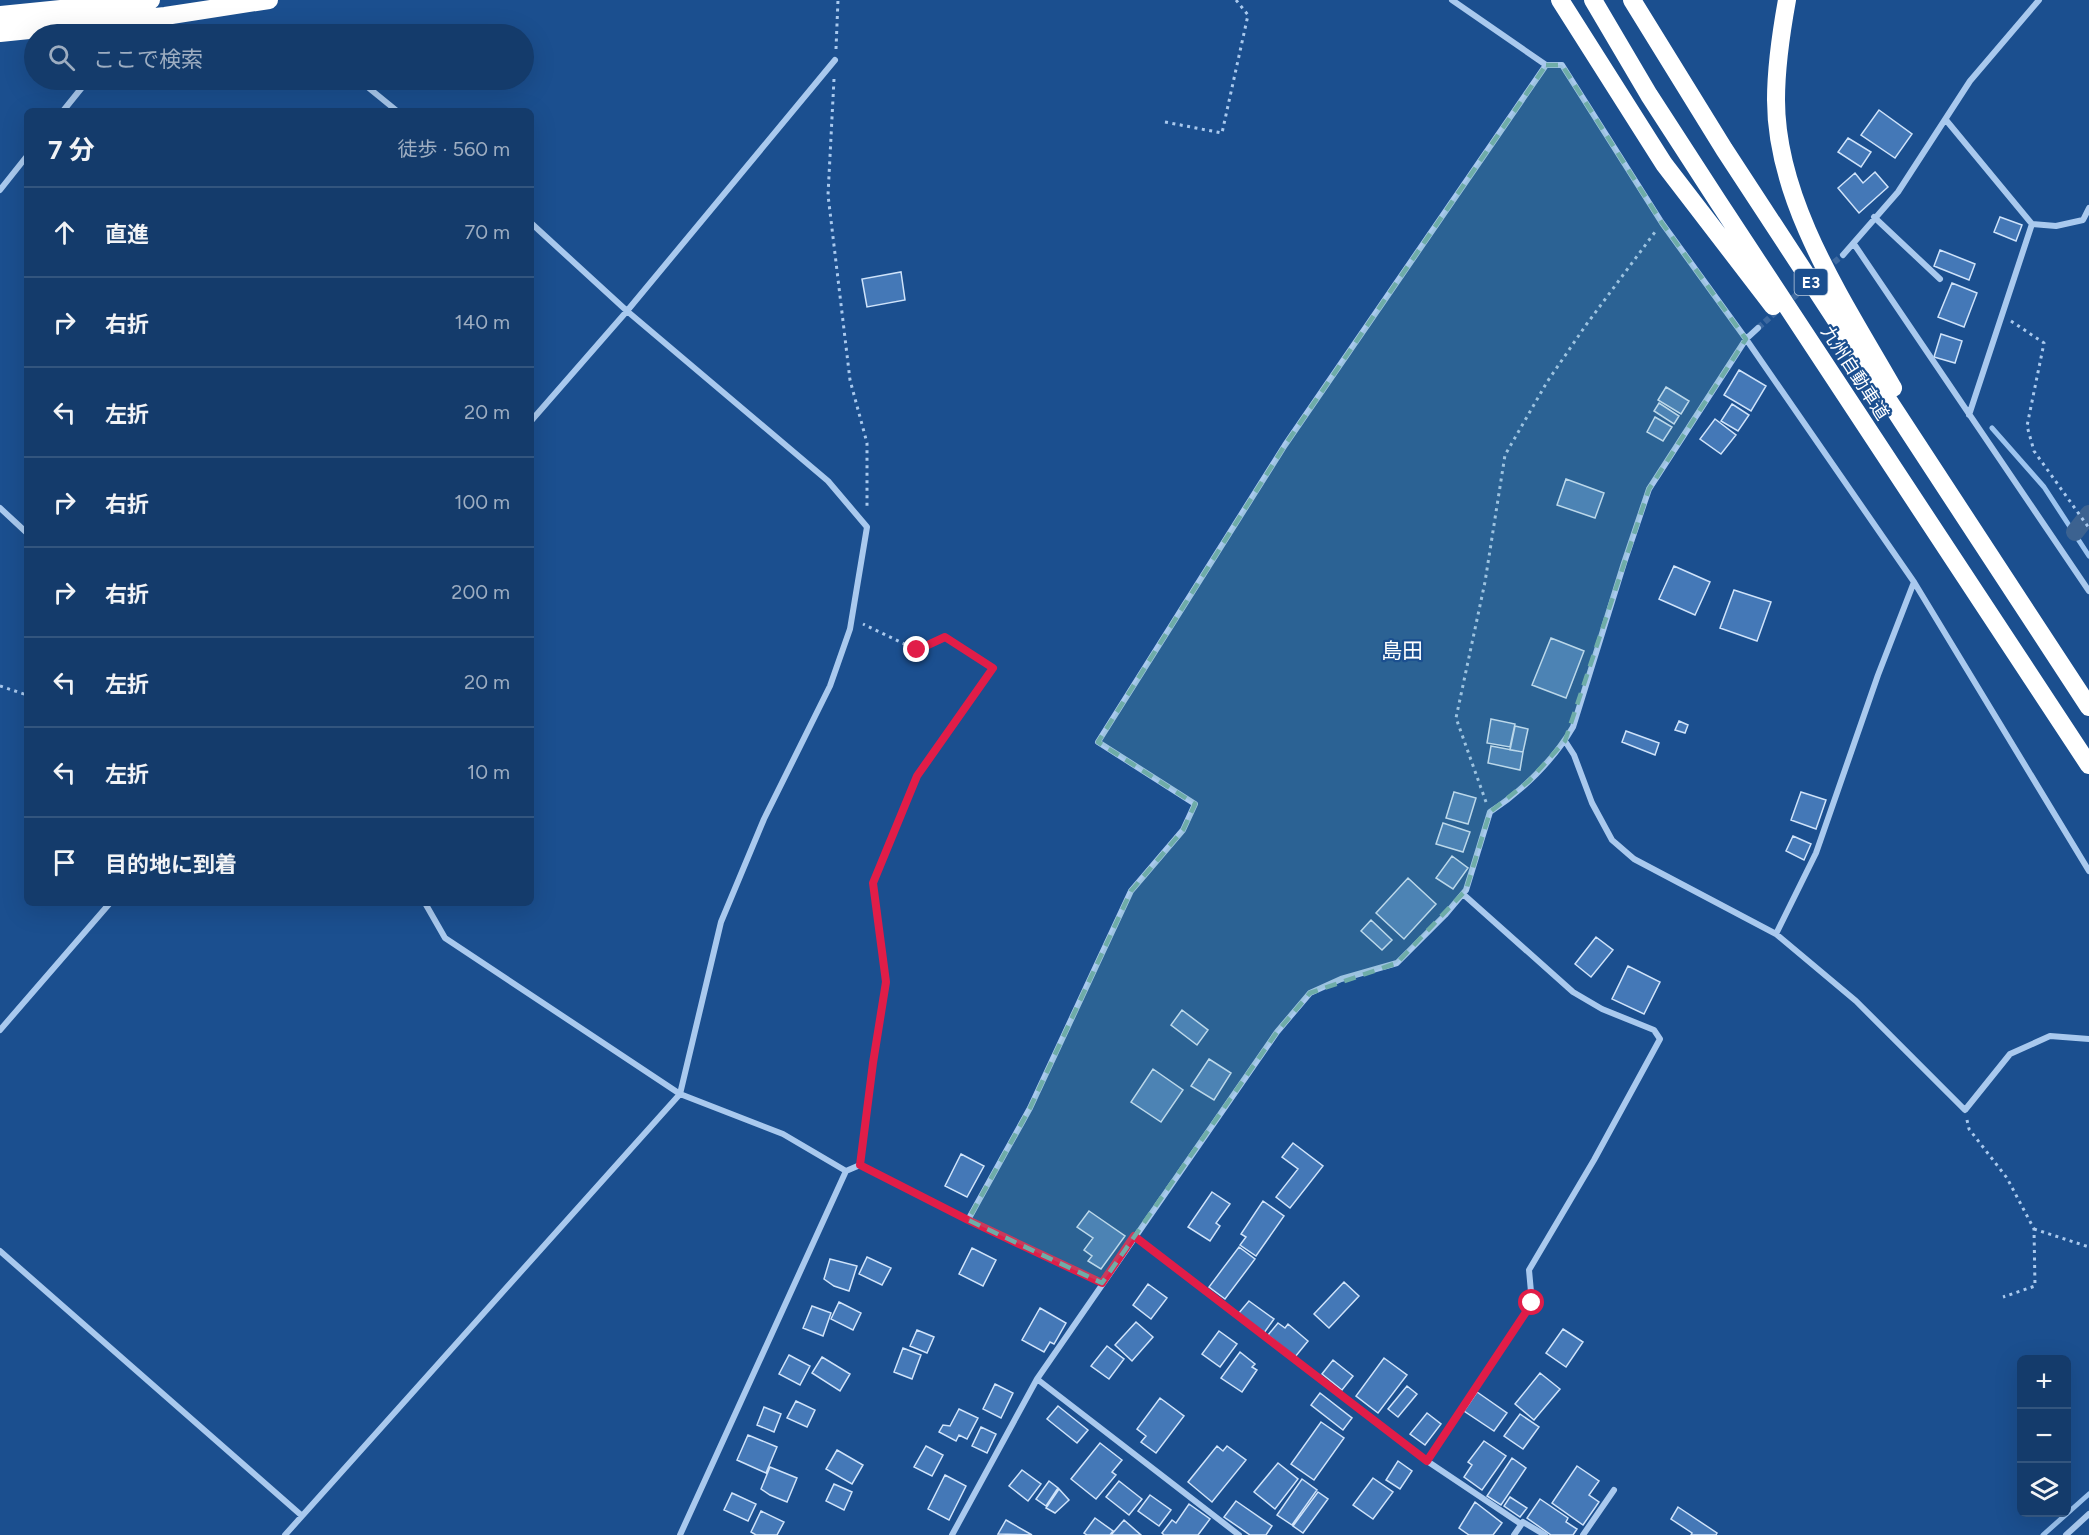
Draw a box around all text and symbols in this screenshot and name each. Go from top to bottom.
search box [24,24,534,90]
icon: search [45,41,78,74]
text: ここで検索 [93,46,203,73]
text: 7 分 [48,134,95,166]
text: 徒歩 · 560 m [397,137,510,161]
icon: ahead [48,216,81,249]
text: 70 m [464,220,510,244]
text: 直進 [105,221,149,248]
road number: E3 [1794,269,1828,295]
icon: right [48,306,81,339]
text: 140 m [455,310,510,334]
text: 右折 [105,311,149,338]
street label: 九州自動車道 [1816,322,1894,424]
icon: left [48,396,81,429]
text: 20 m [464,400,510,424]
text: 左折 [105,401,149,428]
icon: right [48,486,81,519]
text: 100 m [454,490,510,514]
text: 右折 [105,491,149,518]
icon: right [48,576,81,609]
text: 200 m [451,580,510,604]
text: 右折 [105,581,149,608]
route end [903,636,929,662]
district label: 島田 [1381,638,1423,663]
icon: left [48,666,81,699]
text: 20 m [464,670,510,694]
text: 左折 [105,671,149,698]
icon: left [48,756,81,789]
text: 10 m [467,760,510,784]
text: 左折 [105,761,149,788]
icon: arrive [48,846,81,879]
text: 目的地に到着 [105,851,237,878]
route start [1518,1289,1544,1315]
map controls [2017,1355,2071,1517]
button: + [2017,1355,2071,1409]
button: − [2017,1409,2071,1463]
button: layers [2017,1463,2071,1517]

